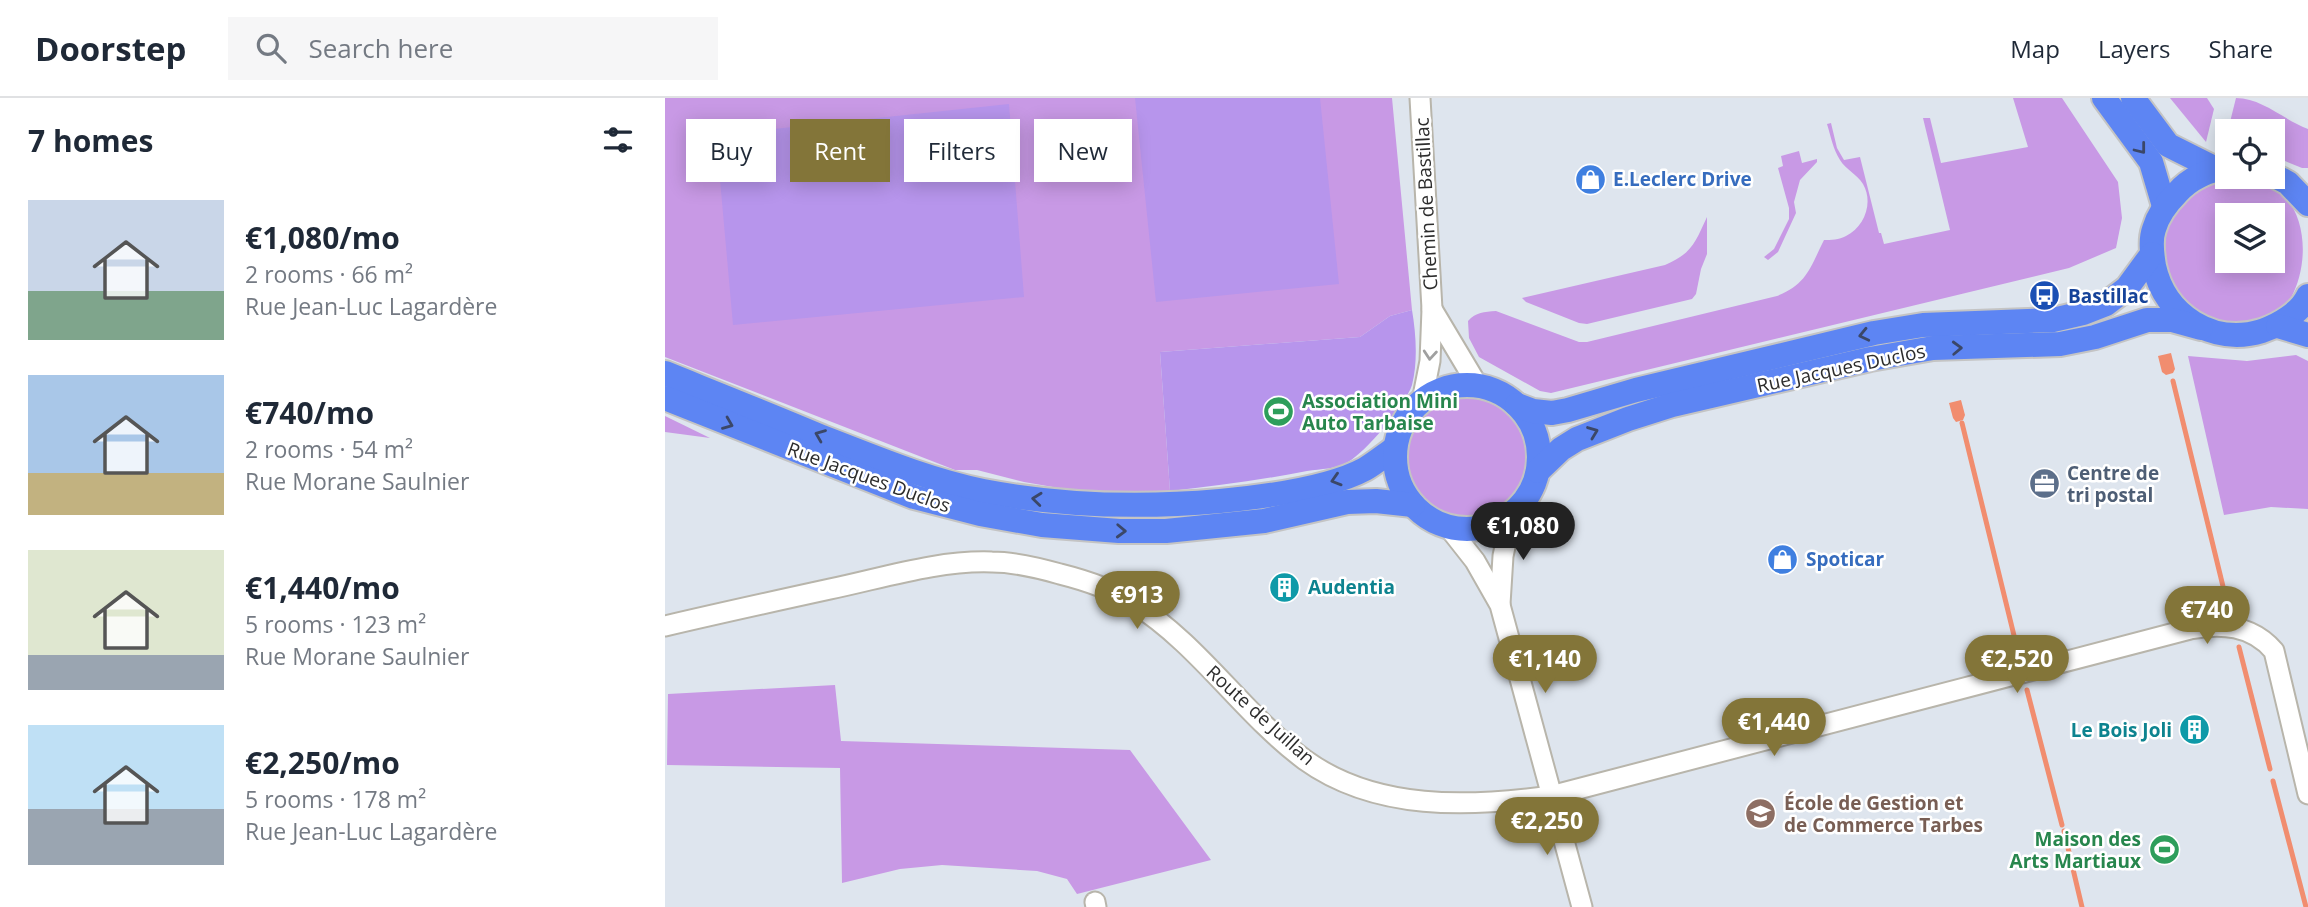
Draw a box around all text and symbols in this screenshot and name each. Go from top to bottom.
search box [228,17,718,80]
text: Doorstep [35,26,186,71]
icon: search [252,29,290,67]
text: Search here [308,30,453,66]
text: Map [2010,32,2060,65]
text: Layers [2098,32,2171,65]
text: Share [2209,32,2273,65]
street label: Chemin de Bastillac [1408,117,1444,291]
chip: Buy [686,119,776,182]
chip: Rent [790,119,890,182]
chip: Filters [904,119,1020,182]
chip: New [1034,119,1132,182]
map controls [2215,119,2285,273]
button: locate [2215,119,2285,189]
text: 7 homes [28,120,153,161]
icon: filters [599,121,637,159]
one-way arrow [2132,141,2145,154]
shop icon: E.Leclerc Drive [1573,162,1607,196]
place label: E.Leclerc Drive [1613,166,1752,192]
button: layers [2215,203,2285,273]
text: €1,080/mo [245,217,400,258]
icon: home [84,228,168,312]
text: 2 rooms · 66 m² [245,258,413,290]
bus stop icon: Bastillac [2028,279,2062,313]
place label: Bastillac [2068,283,2149,309]
text: Rue Jean-Luc Lagardère [245,290,497,322]
one-way arrow [1858,327,1870,341]
street label: Rue Jacques Duclos [1754,337,1928,399]
one-way arrow [1952,340,1963,355]
one-way arrow [1423,350,1438,361]
place label: Association Mini Auto Tarbaise [1302,388,1458,436]
text: €740/mo [245,392,374,433]
sports icon: Association Mini Auto Tarbaise [1262,395,1296,429]
icon: home [84,403,168,487]
one-way arrow [721,415,733,429]
one-way arrow [1587,427,1599,441]
one-way arrow [814,430,826,444]
text: 2 rooms · 54 m² [245,433,413,465]
street label: Rue Jacques Duclos [784,435,954,519]
place label: Centre de tri postal [2067,460,2159,508]
text: Rue Morane Saulnier [245,465,469,497]
office icon: Centre de tri postal [2027,467,2061,501]
one-way arrow [1330,471,1342,486]
one-way arrow [1031,492,1042,507]
pin: €1,080 [1466,503,1580,562]
text: €1,080 [1487,509,1559,541]
one-way arrow [1116,523,1127,539]
shop icon: Spoticar [1766,542,1800,576]
place label: Spoticar [1806,546,1885,572]
text: €1,440/mo [245,567,400,608]
building icon: Audentia [1268,570,1302,604]
pin: €913 [1096,572,1178,631]
place label: Audentia [1308,574,1395,600]
icon: home [84,578,168,662]
text: €913 [1111,578,1163,610]
pin: €740 [2166,587,2248,646]
text: €740 [2181,593,2233,625]
text: 5 rooms · 123 m² [245,608,426,640]
pin: €1,140 [1488,636,1602,695]
pin: €2,520 [1960,636,2074,695]
text: Rue Morane Saulnier [245,640,469,672]
text: €1,140 [1509,642,1581,674]
text: €2,520 [1981,642,2053,674]
street label: Route de Juillan [1201,659,1321,771]
pin: €1,440 [1717,698,1831,758]
text: €1,440 [1738,705,1810,737]
building icon: Le Bois Joli [2178,713,2212,747]
place label: Le Bois Joli [2071,717,2172,743]
text: €2,250/mo [245,742,400,783]
icon: home [84,753,168,837]
text: 5 rooms · 178 m² [245,783,426,815]
place label: École de Gestion et de Commerce Tarbes [1784,790,1983,838]
school or university icon: École de Gestion et de Commerce Tarbes [1744,797,1778,831]
pin: €2,250 [1490,798,1604,857]
text: €2,250 [1511,804,1583,836]
text: Rue Jean-Luc Lagardère [245,815,497,847]
place label: Maison des Arts Martiaux [2010,826,2141,874]
sports icon: Maison des Arts Martiaux [2147,833,2181,867]

